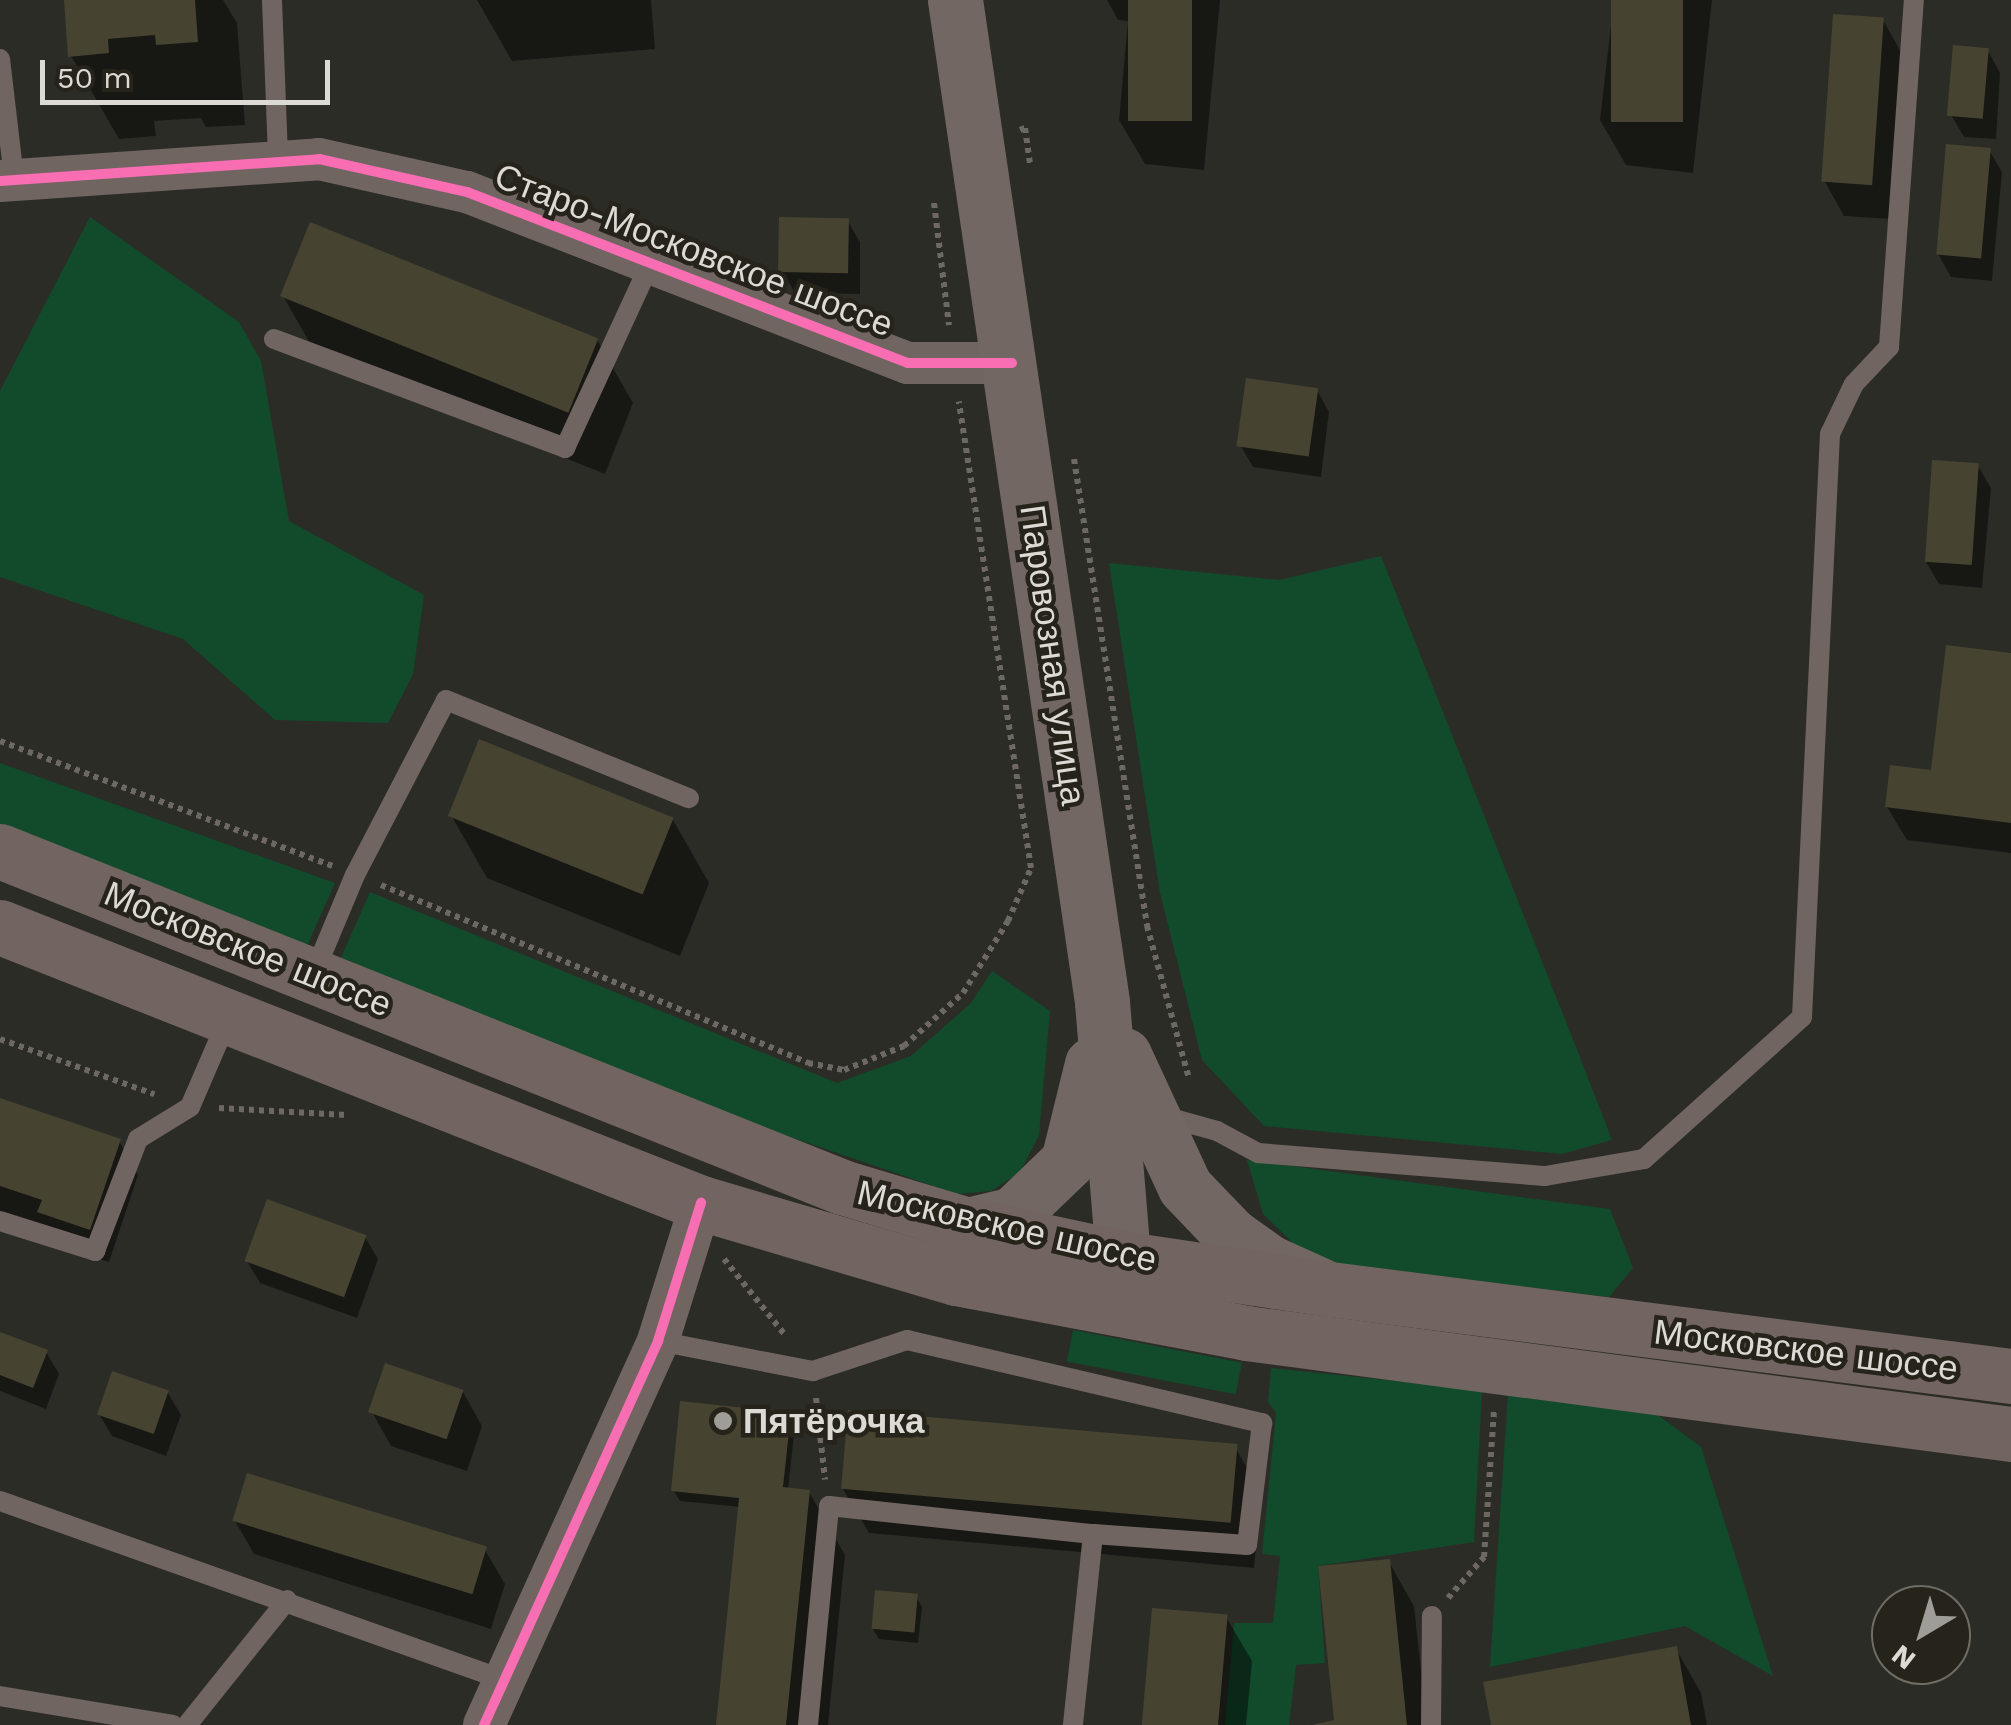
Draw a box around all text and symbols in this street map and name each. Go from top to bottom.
scale bar [45,40,335,102]
text: 50 m [57,60,132,95]
street label: Старо-Московское шоссе [489,155,899,345]
street label: Паровозная улица [1011,502,1095,808]
street label: Московское шоссе [98,872,398,1026]
street label: Московское шоссе [853,1171,1161,1281]
street label: Московское шоссе [1652,1311,1960,1389]
place label: Пятёрочка [743,1400,924,1442]
marker: Пятёрочка [712,1410,734,1432]
north arrow [1871,1585,1971,1685]
text: N [1885,1638,1922,1677]

